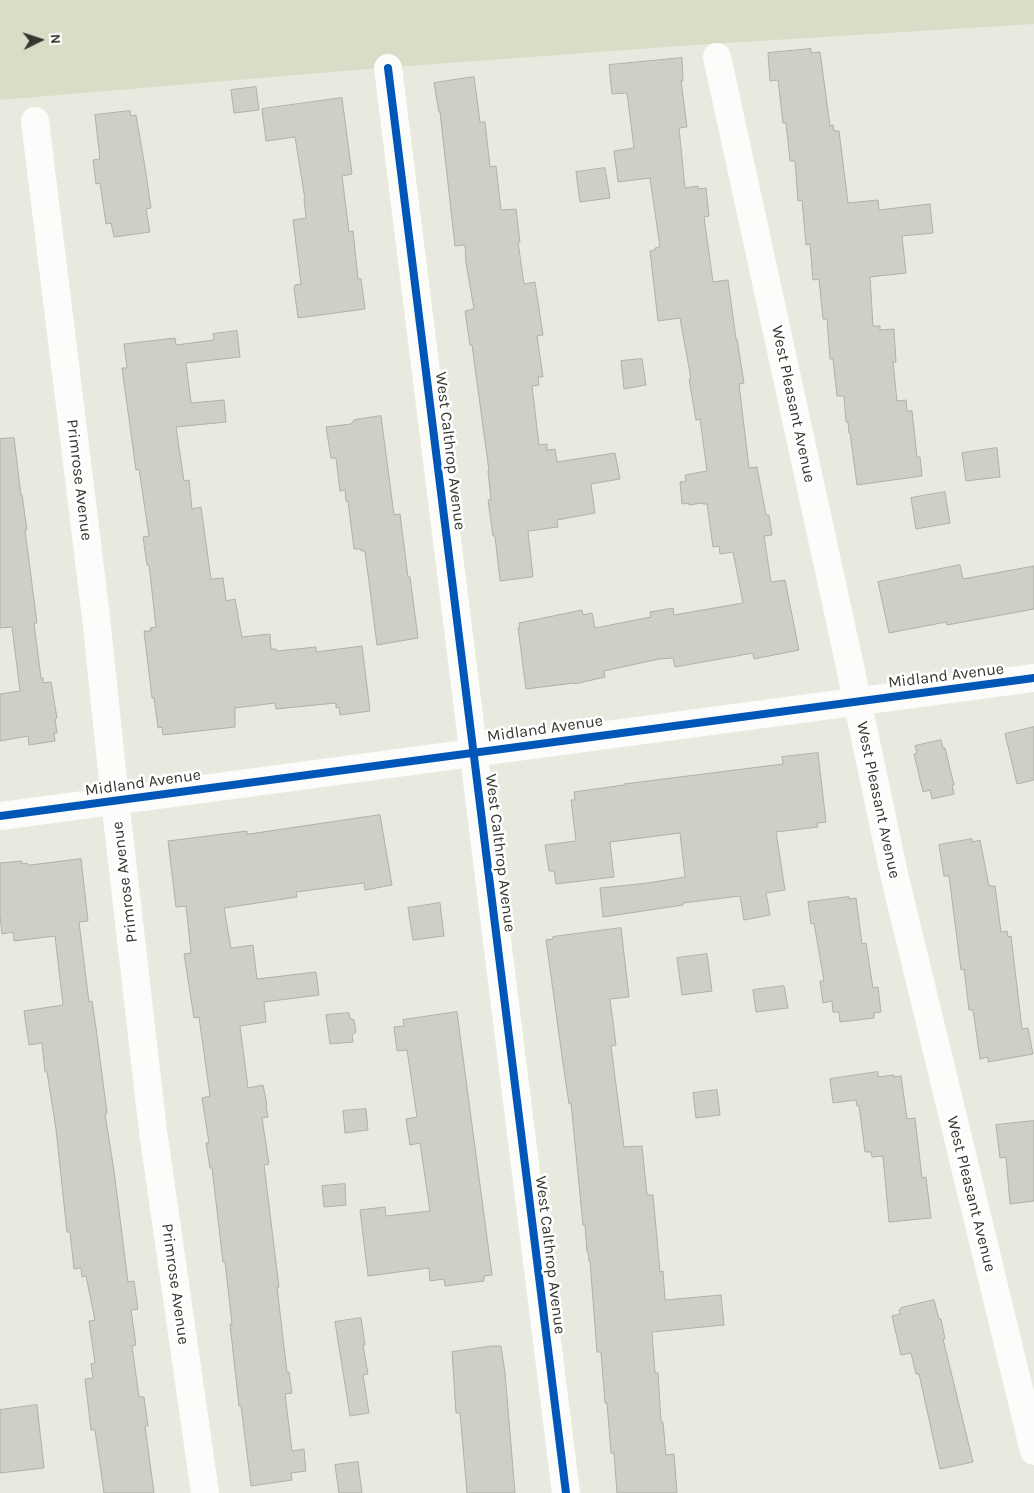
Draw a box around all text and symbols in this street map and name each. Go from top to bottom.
north arrow [15,15,65,65]
text: N [47,33,64,45]
street label: West Pleasant Avenue [767,324,819,484]
street label: West Calthrop Avenue [431,371,469,531]
street label: Primrose Avenue [62,418,96,542]
street label: Midland Avenue [887,659,1005,693]
street label: Midland Avenue [486,711,604,747]
street label: West Pleasant Avenue [852,720,904,880]
street label: Midland Avenue [84,765,202,801]
street label: West Calthrop Avenue [481,773,519,933]
street label: Primrose Avenue [108,820,142,944]
street label: West Pleasant Avenue [942,1114,1000,1274]
street label: West Calthrop Avenue [531,1175,569,1335]
street label: Primrose Avenue [157,1222,193,1346]

